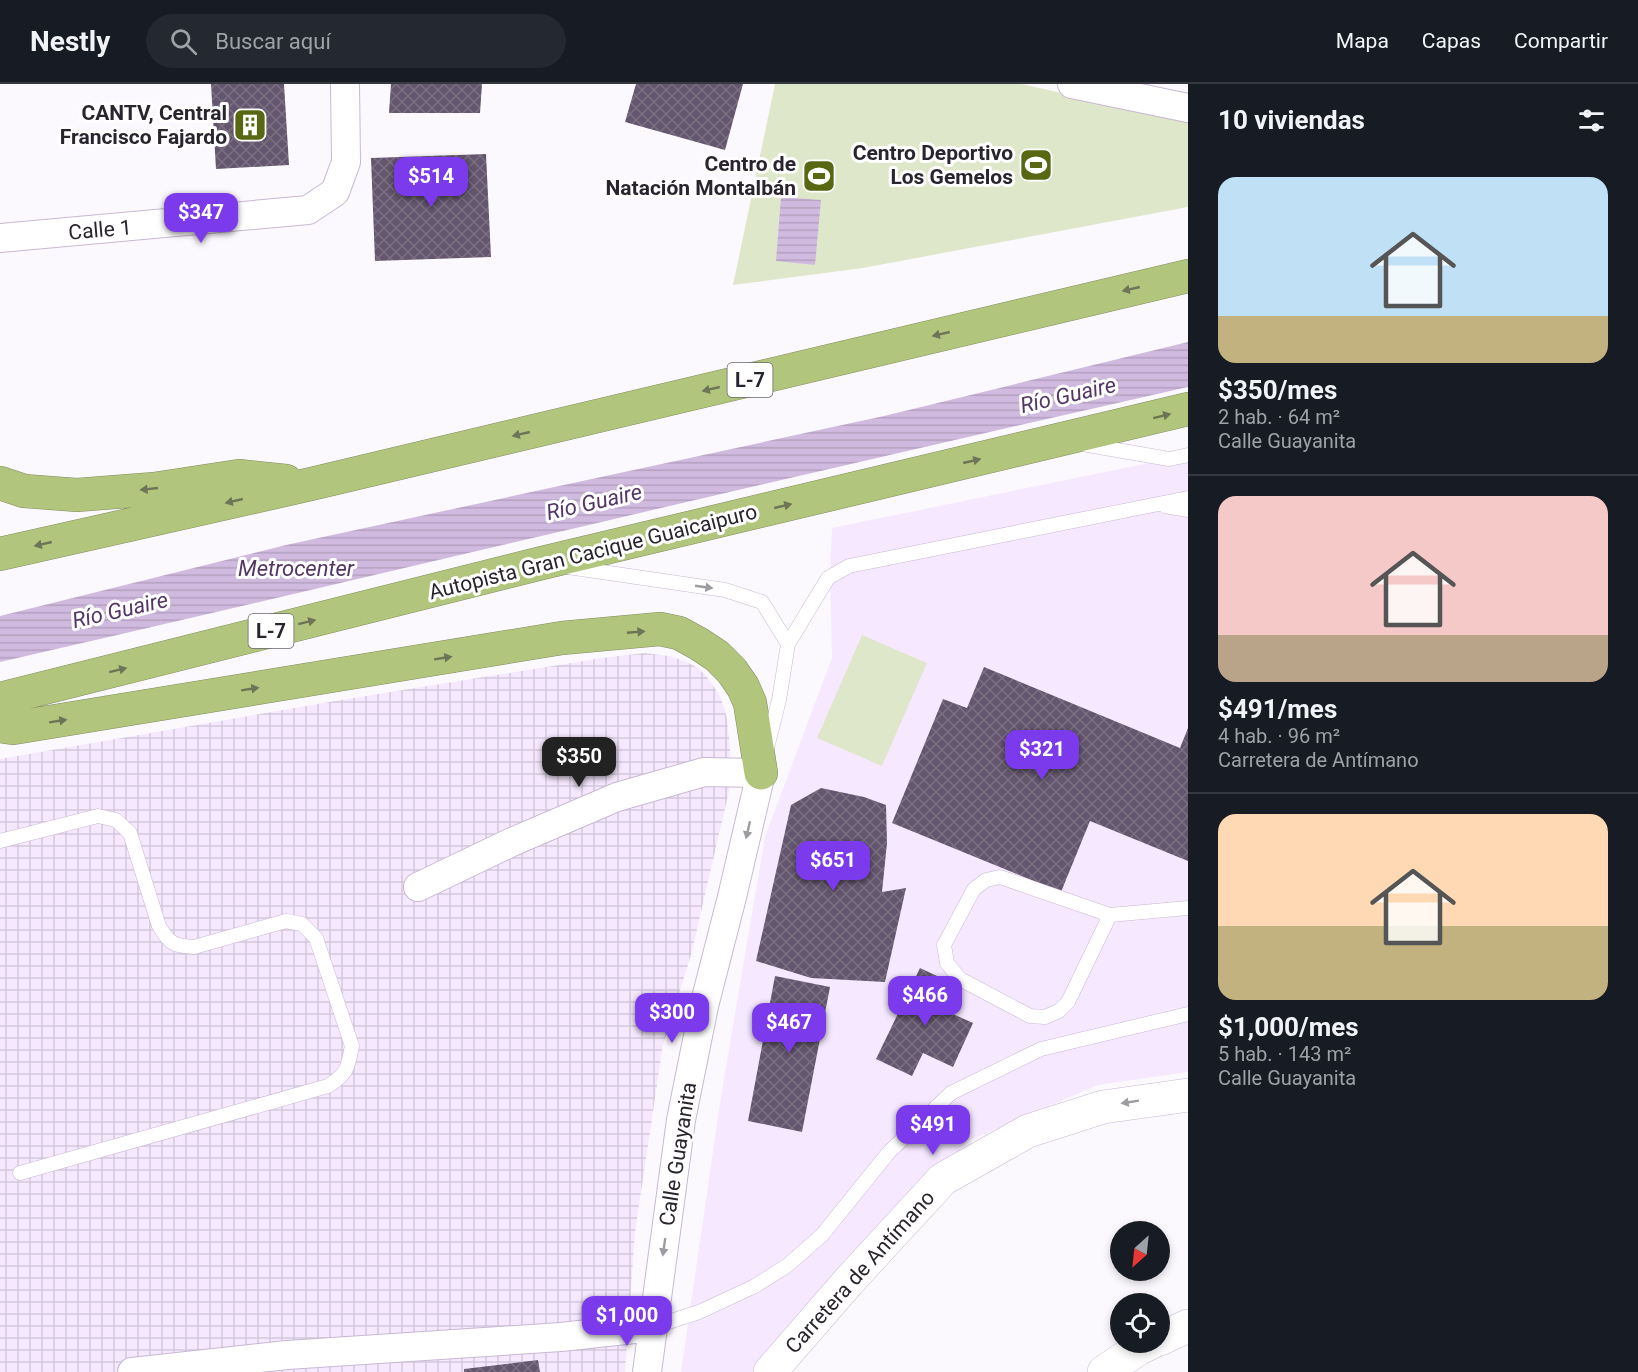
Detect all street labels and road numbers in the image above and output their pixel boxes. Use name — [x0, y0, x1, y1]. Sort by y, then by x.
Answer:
street label: Calle 1 — [67, 215, 133, 245]
road number: L-7 — [728, 363, 772, 397]
street label: Autopista Gran Cacique Guaicaipuro — [426, 500, 760, 604]
road number: L-7 — [248, 614, 294, 648]
street label: Calle Guayanita — [655, 1081, 701, 1227]
street label: Carretera de Antímano — [781, 1186, 939, 1358]

